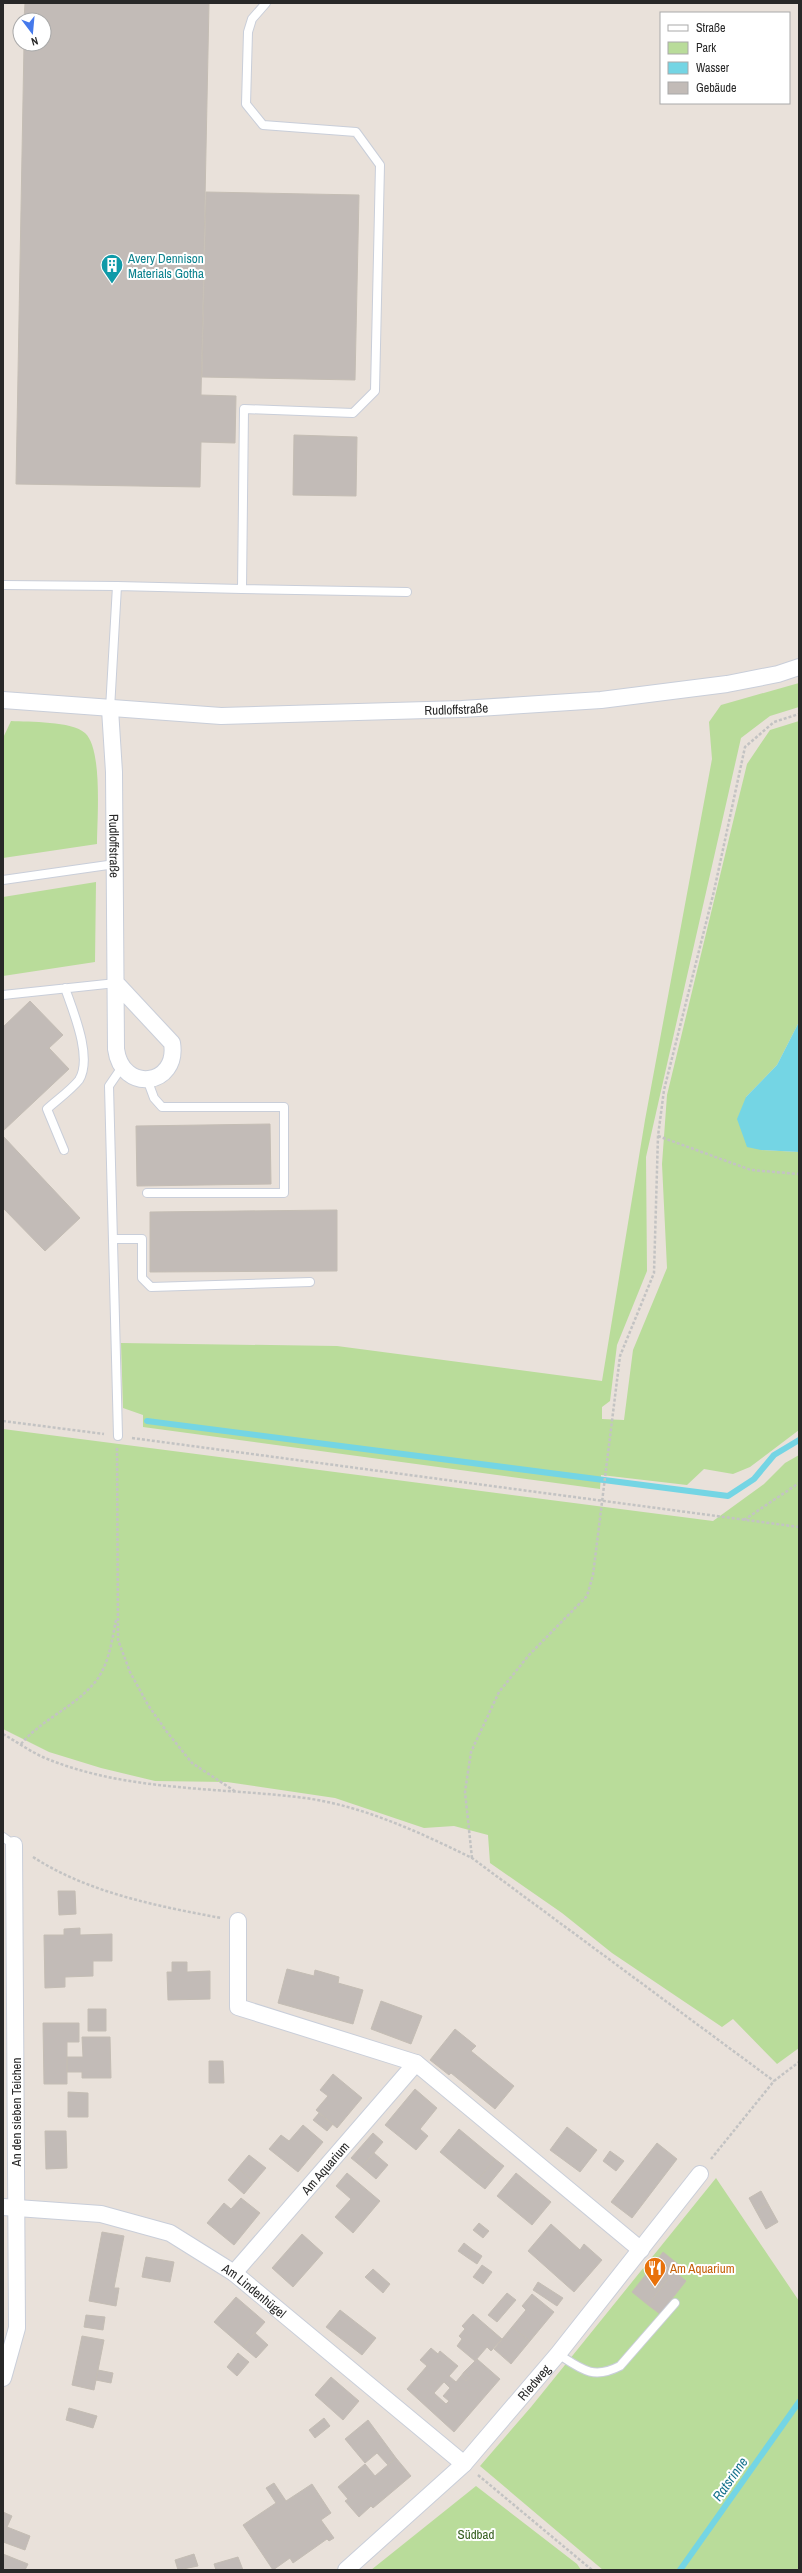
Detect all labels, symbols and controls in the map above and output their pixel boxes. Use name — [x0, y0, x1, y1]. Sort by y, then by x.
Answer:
north arrow — [12, 12, 52, 52]
legend — [660, 12, 790, 104]
text: Straße — [696, 20, 726, 36]
text: N — [30, 34, 40, 49]
text: Park — [696, 40, 716, 56]
text: Wasser — [696, 60, 730, 76]
text: Gebäude — [696, 80, 737, 96]
place label: Avery Dennison Materials Gotha — [127, 250, 204, 282]
building icon: Avery Dennison Materials Gotha — [99, 252, 125, 285]
street label: Rudloffstraße — [424, 699, 489, 719]
street label: Rudloffstraße — [105, 814, 123, 878]
street label: An den sieben Teichen — [8, 2057, 25, 2167]
street label: Am Aquarium — [297, 2138, 353, 2199]
restaurant icon: Am Aquarium — [642, 2255, 668, 2288]
street label: Am Lindenhügel — [218, 2259, 290, 2322]
place label: Am Aquarium — [669, 2260, 735, 2277]
street label: Riedweg — [514, 2361, 554, 2404]
water label: Ratsrinne — [708, 2453, 752, 2505]
park label: Südbad — [458, 2526, 494, 2543]

